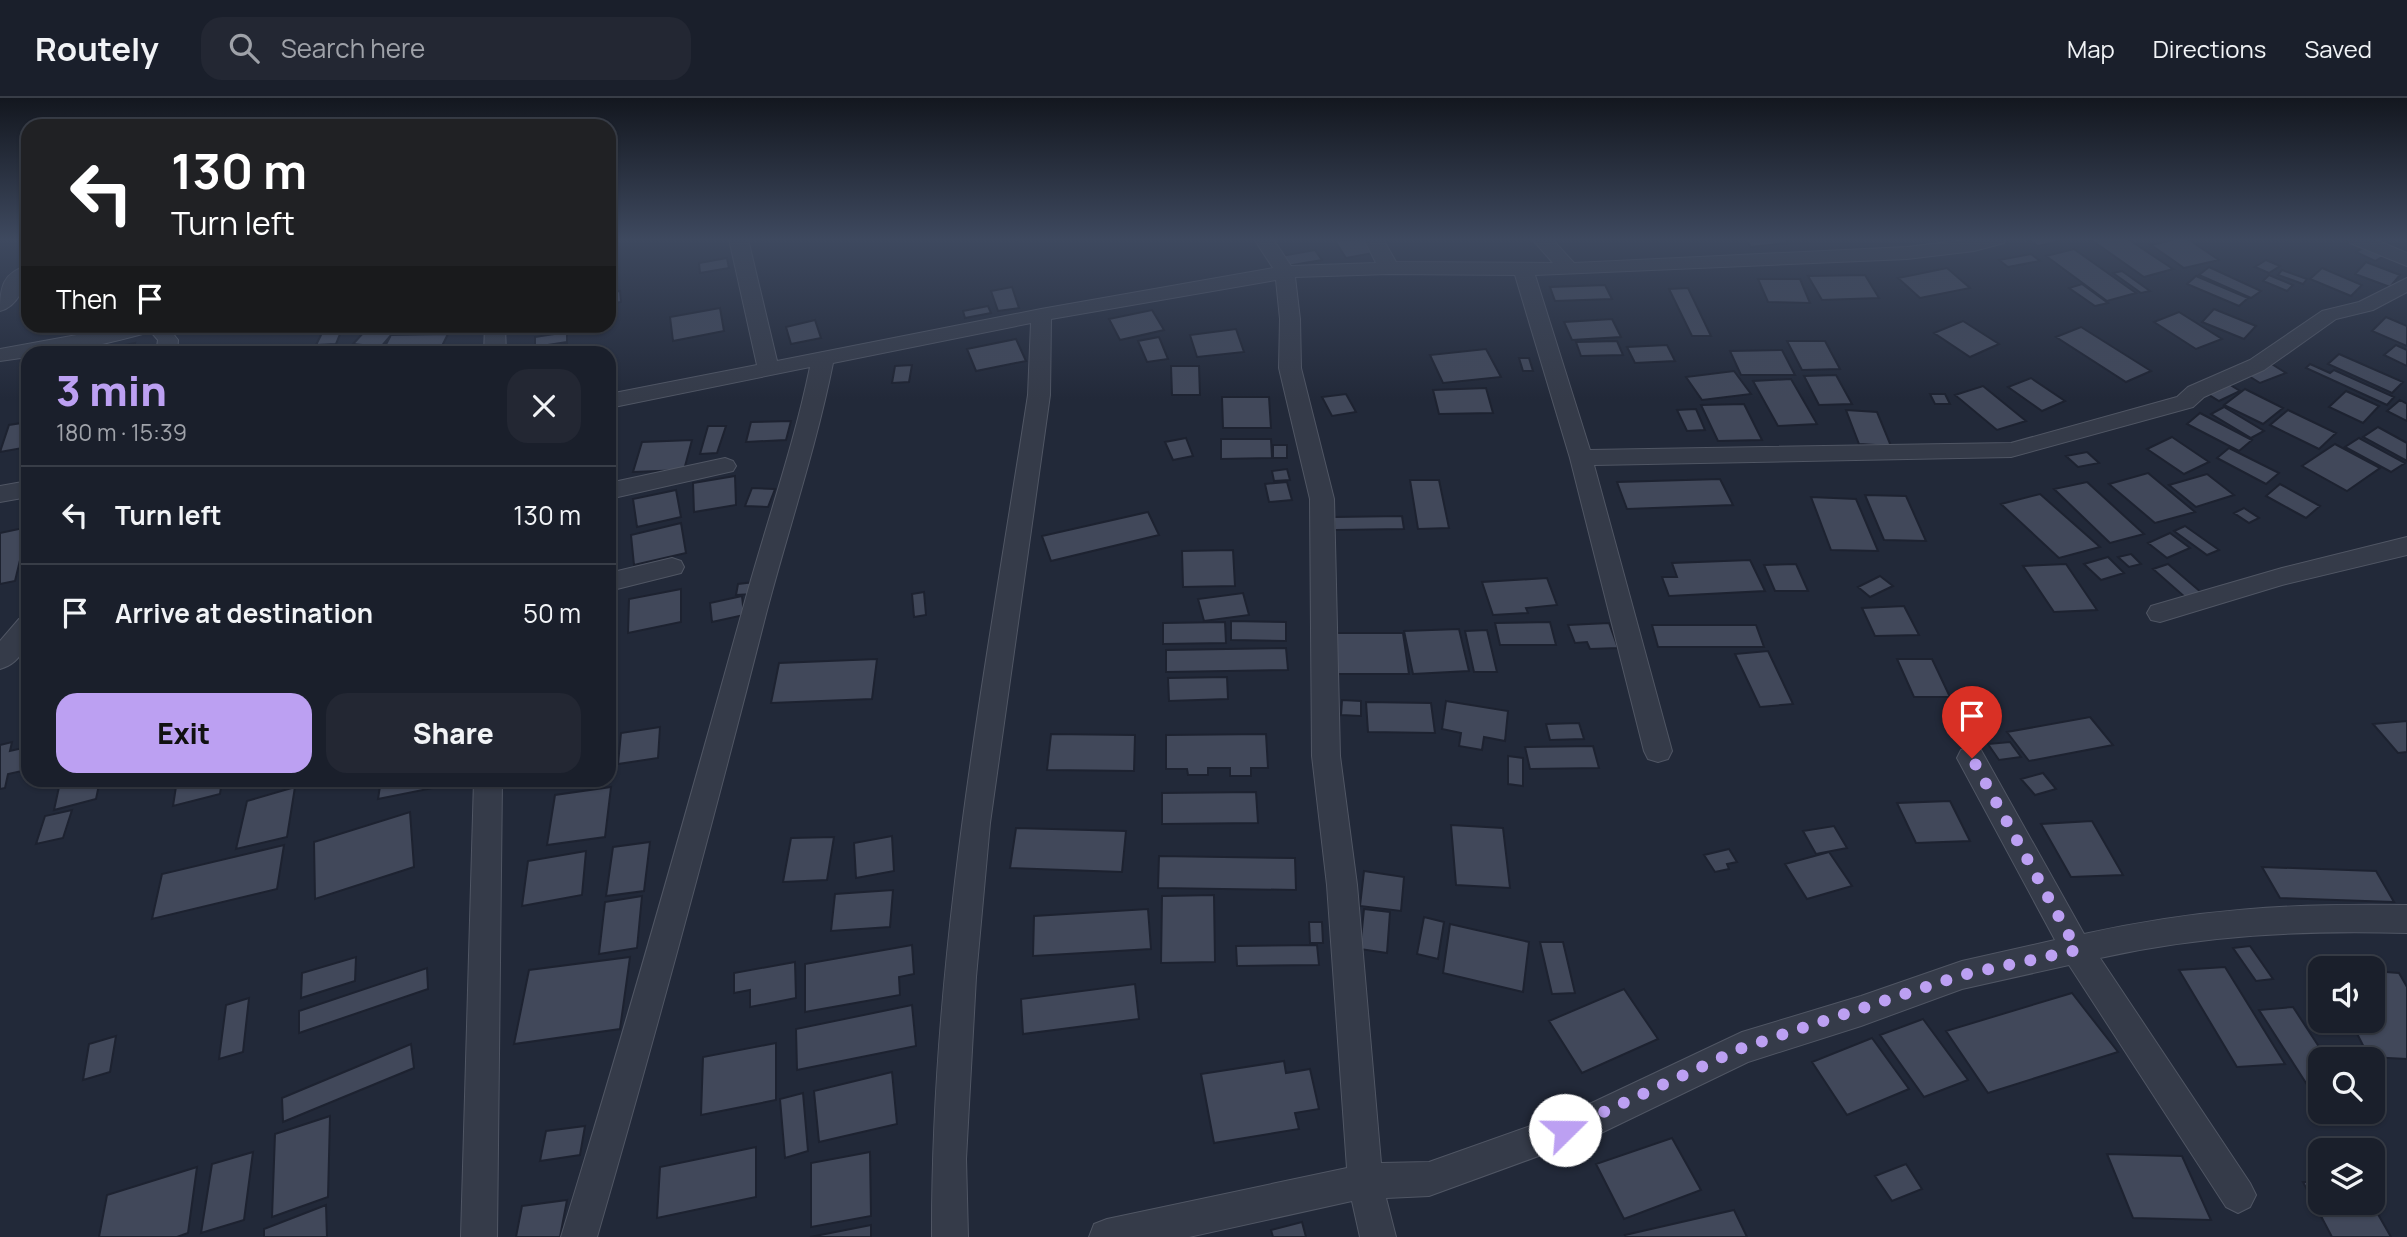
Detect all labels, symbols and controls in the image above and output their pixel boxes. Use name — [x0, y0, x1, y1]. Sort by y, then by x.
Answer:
search box — [201, 17, 691, 80]
text: Routely — [35, 26, 159, 71]
icon: search — [225, 29, 263, 67]
text: Search here — [281, 30, 425, 66]
text: Map — [2067, 32, 2115, 65]
text: Directions — [2153, 32, 2266, 65]
text: Saved — [2304, 32, 2372, 65]
text: 130 m — [171, 137, 307, 204]
icon: left — [56, 147, 147, 238]
text: Turn left — [171, 201, 295, 245]
icon: arrive — [131, 280, 169, 318]
text: Then — [56, 281, 117, 317]
text: 3 min — [56, 361, 167, 419]
button: close — [507, 369, 581, 443]
text: 180 m · 15:39 — [56, 416, 187, 448]
icon: left — [56, 496, 94, 534]
text: Turn left — [115, 497, 222, 533]
text: 130 m — [513, 497, 581, 533]
icon: arrive — [56, 594, 94, 632]
text: Arrive at destination — [115, 595, 373, 631]
text: 50 m — [523, 595, 581, 631]
pin — [1942, 686, 2002, 758]
button: Exit — [56, 693, 312, 773]
button: Share — [326, 693, 581, 773]
icon: arrive — [1953, 697, 1991, 735]
map controls — [2308, 956, 2385, 1215]
button: sound — [2308, 956, 2385, 1033]
button: search — [2308, 1047, 2385, 1124]
position arrow — [1528, 1093, 1602, 1167]
button: layers — [2308, 1138, 2385, 1215]

